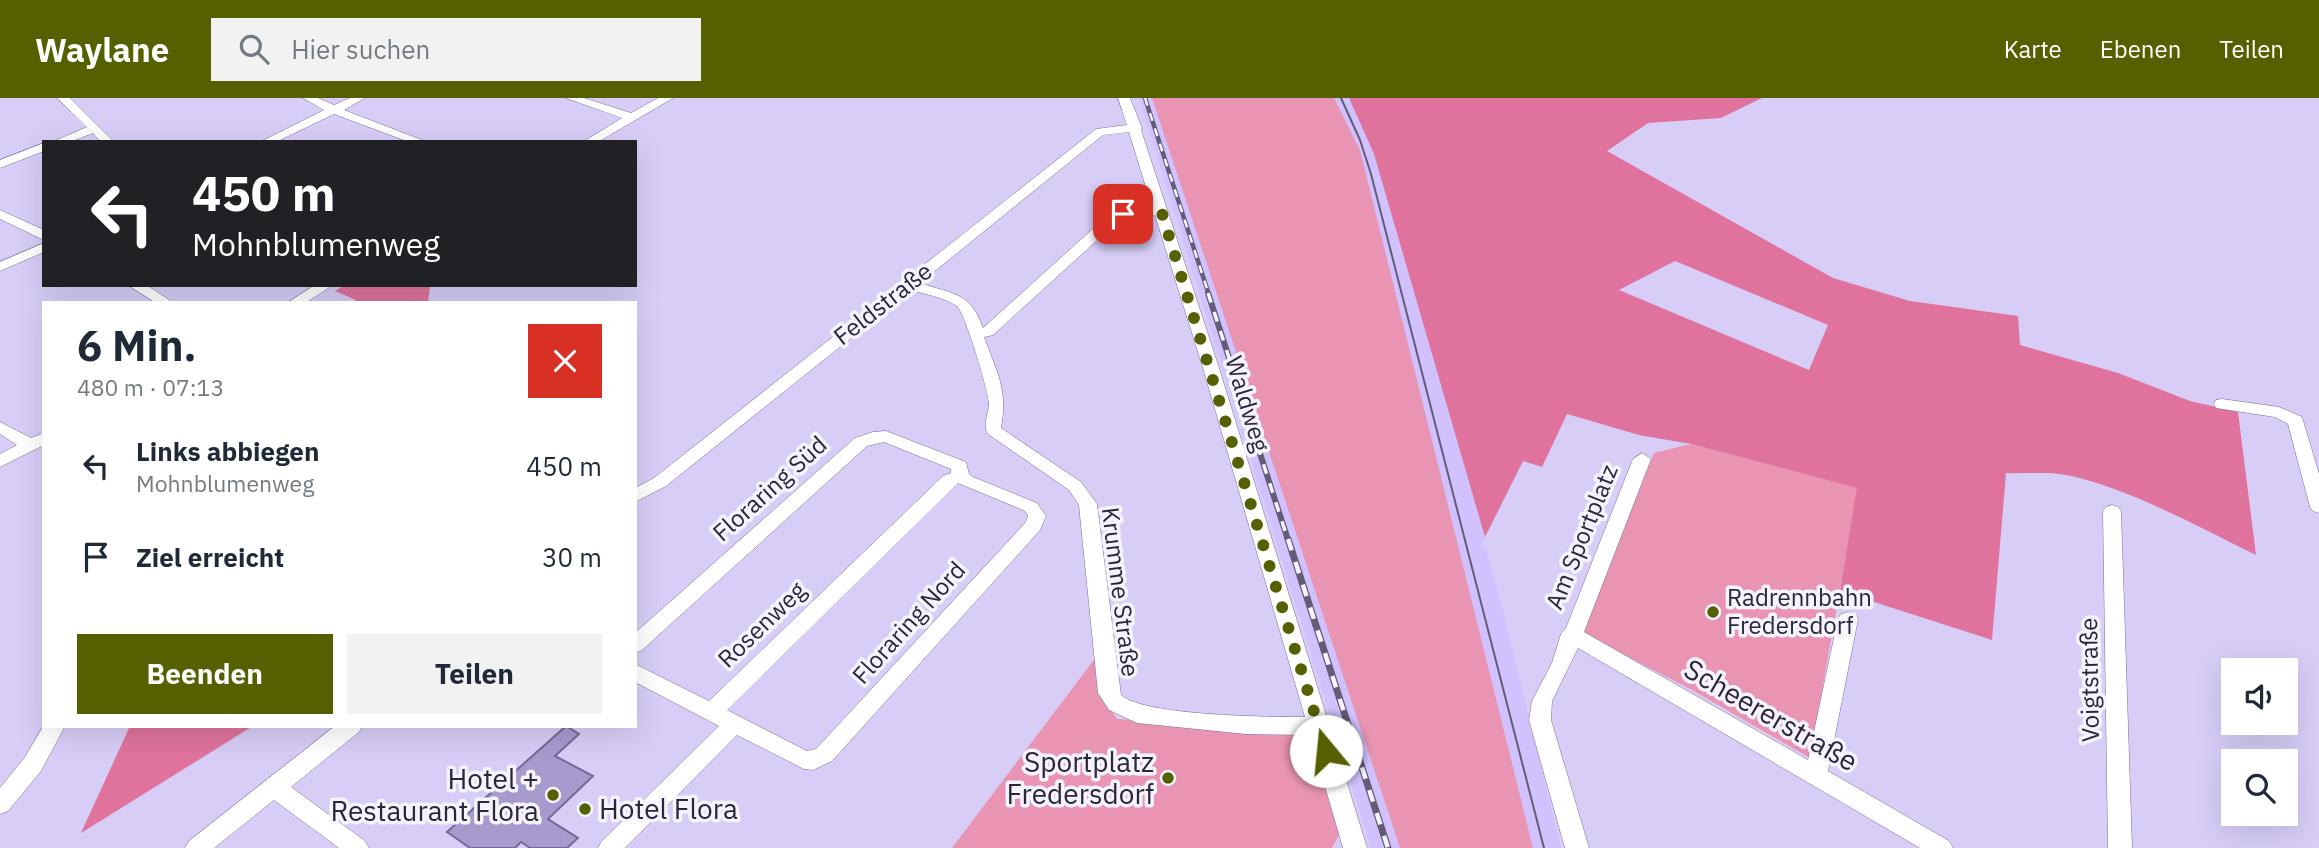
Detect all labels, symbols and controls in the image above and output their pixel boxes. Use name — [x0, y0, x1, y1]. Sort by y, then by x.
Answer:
search box — [211, 18, 701, 81]
text: Waylane — [35, 28, 169, 71]
icon: search — [235, 30, 273, 68]
text: Hier suchen — [291, 32, 430, 66]
text: Karte — [2004, 33, 2062, 65]
text: Ebenen — [2100, 33, 2181, 65]
text: Teilen — [2219, 33, 2284, 65]
text: 450 m — [192, 161, 336, 224]
icon: left — [77, 168, 168, 259]
pin — [1093, 184, 1153, 244]
icon: arrive — [1104, 195, 1142, 233]
text: Mohnblumenweg — [192, 223, 440, 265]
street label: Feldstraße — [827, 255, 938, 352]
text: 6 Min. — [77, 318, 197, 373]
button: close — [528, 324, 602, 398]
street label: Waldweg — [1218, 352, 1278, 456]
text: 480 m · 07:13 — [77, 372, 224, 402]
street label: Floraring Süd — [705, 428, 833, 548]
text: Links abbiegen — [136, 434, 319, 468]
icon: left — [77, 447, 115, 485]
text: 450 m — [526, 449, 602, 483]
street label: Am Sportplatz — [1537, 459, 1625, 614]
text: Mohnblumenweg — [136, 468, 314, 498]
street label: Krumme Straße — [1095, 505, 1147, 678]
icon: arrive — [77, 538, 115, 576]
text: Ziel erreicht — [136, 540, 284, 574]
text: 30 m — [542, 540, 602, 574]
street label: Floraring Nord — [845, 554, 972, 691]
street label: Rosenweg — [710, 574, 813, 674]
place label: Radrennbahn Fredersdorf — [1727, 581, 1872, 641]
marker: Radrennbahn Fredersdorf — [1705, 604, 1721, 620]
street label: Voigtstraße — [2072, 618, 2106, 743]
button: Beenden — [77, 634, 333, 714]
button: Teilen — [347, 634, 602, 714]
street label: Scheererstraße — [1678, 650, 1865, 779]
map controls — [2221, 658, 2298, 826]
button: sound — [2221, 658, 2298, 735]
position arrow — [1289, 714, 1363, 788]
place label: Sportplatz Fredersdorf — [1006, 743, 1154, 812]
button: search — [2221, 749, 2298, 826]
place label: Hotel + Restaurant Flora — [330, 760, 539, 829]
marker: Sportplatz Fredersdorf — [1160, 770, 1176, 786]
marker: Hotel + Restaurant Flora — [545, 787, 561, 803]
place label: Hotel Flora — [599, 790, 738, 827]
marker: Hotel Flora — [577, 801, 593, 817]

